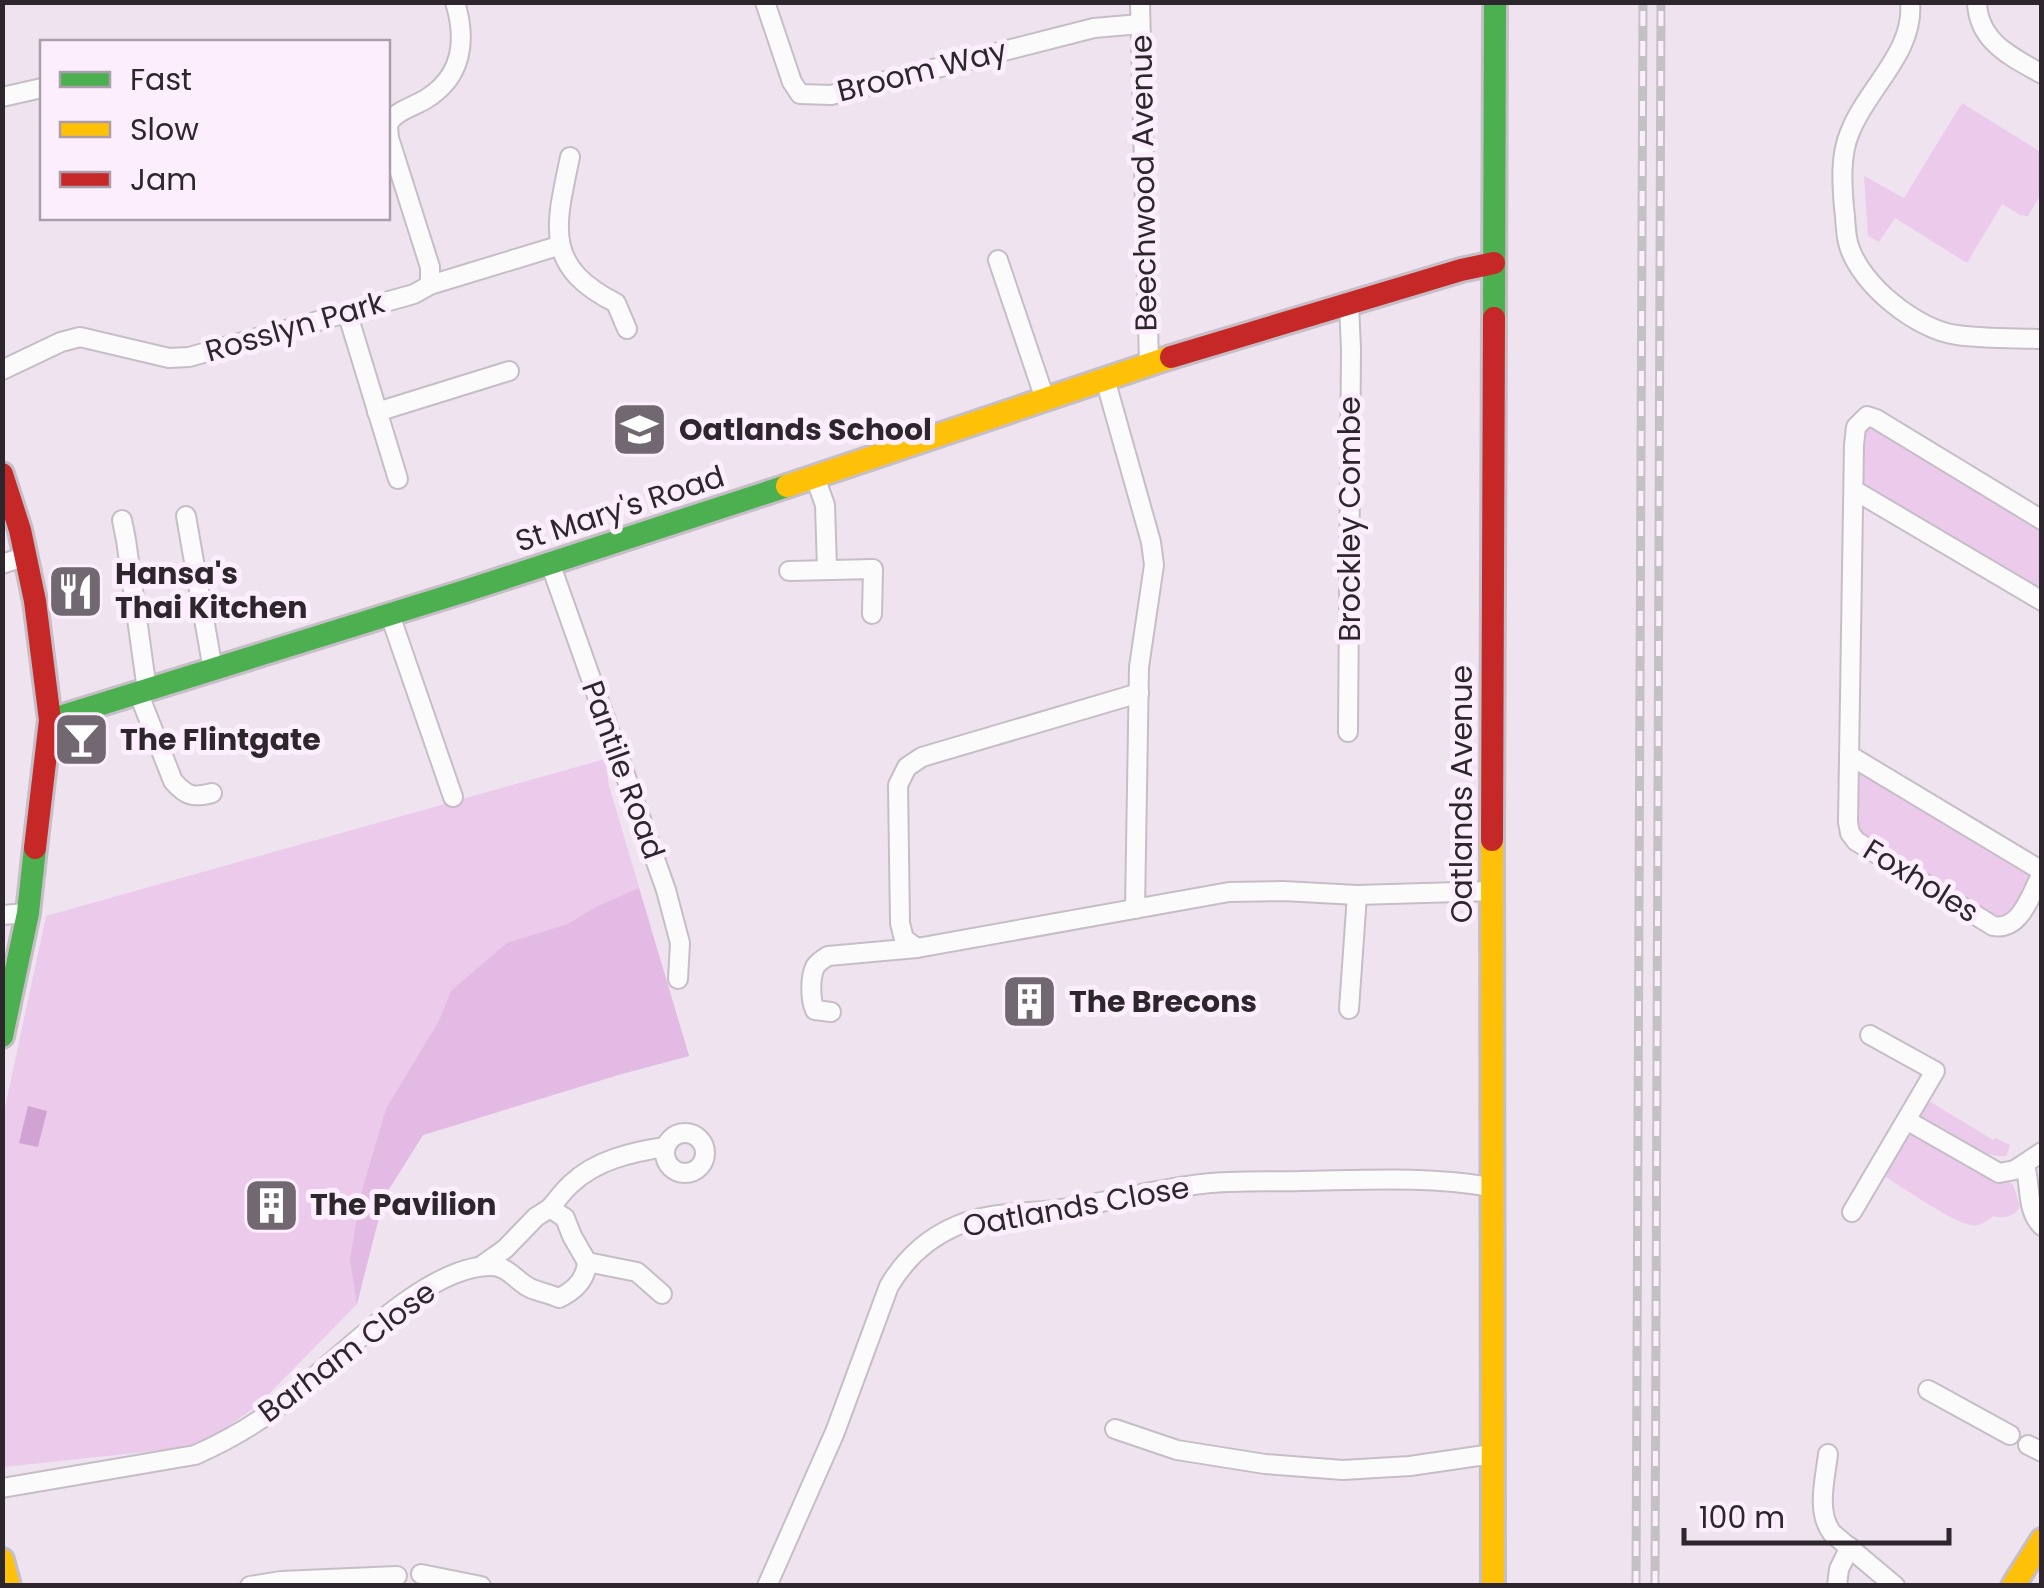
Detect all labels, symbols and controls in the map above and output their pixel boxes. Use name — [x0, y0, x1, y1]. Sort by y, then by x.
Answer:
street label: Broom Way — [833, 29, 1011, 112]
street label: Beechwood Avenue — [1119, 34, 1168, 332]
legend — [40, 40, 390, 220]
text: Fast — [130, 58, 192, 101]
text: Slow — [130, 108, 199, 151]
text: Jam — [130, 158, 197, 201]
street label: Rosslyn Park — [200, 280, 390, 373]
street label: Brockley Combe — [1328, 396, 1371, 642]
school or university icon: Oatlands School — [610, 400, 670, 460]
place label: Oatlands School — [679, 408, 932, 451]
street label: St Mary's Road — [510, 455, 730, 563]
place label: Hansa's Thai Kitchen — [115, 552, 308, 629]
restaurant icon: Hansa's Thai Kitchen — [46, 561, 106, 621]
street label: Oatlands Avenue — [1440, 665, 1483, 923]
street label: Pantile Road — [571, 675, 676, 865]
bar icon: The Flintgate — [51, 710, 111, 770]
place label: The Flintgate — [120, 718, 321, 761]
street label: Foxholes — [1855, 828, 1987, 933]
building icon: The Brecons — [1000, 972, 1060, 1032]
place label: The Brecons — [1069, 980, 1257, 1023]
street label: Oatlands Close — [959, 1165, 1193, 1248]
building icon: The Pavilion — [241, 1175, 301, 1235]
place label: The Pavilion — [310, 1183, 497, 1226]
street label: Barham Close — [249, 1271, 444, 1433]
scale bar — [1684, 1483, 1949, 1545]
text: 100 m — [1699, 1496, 1785, 1539]

